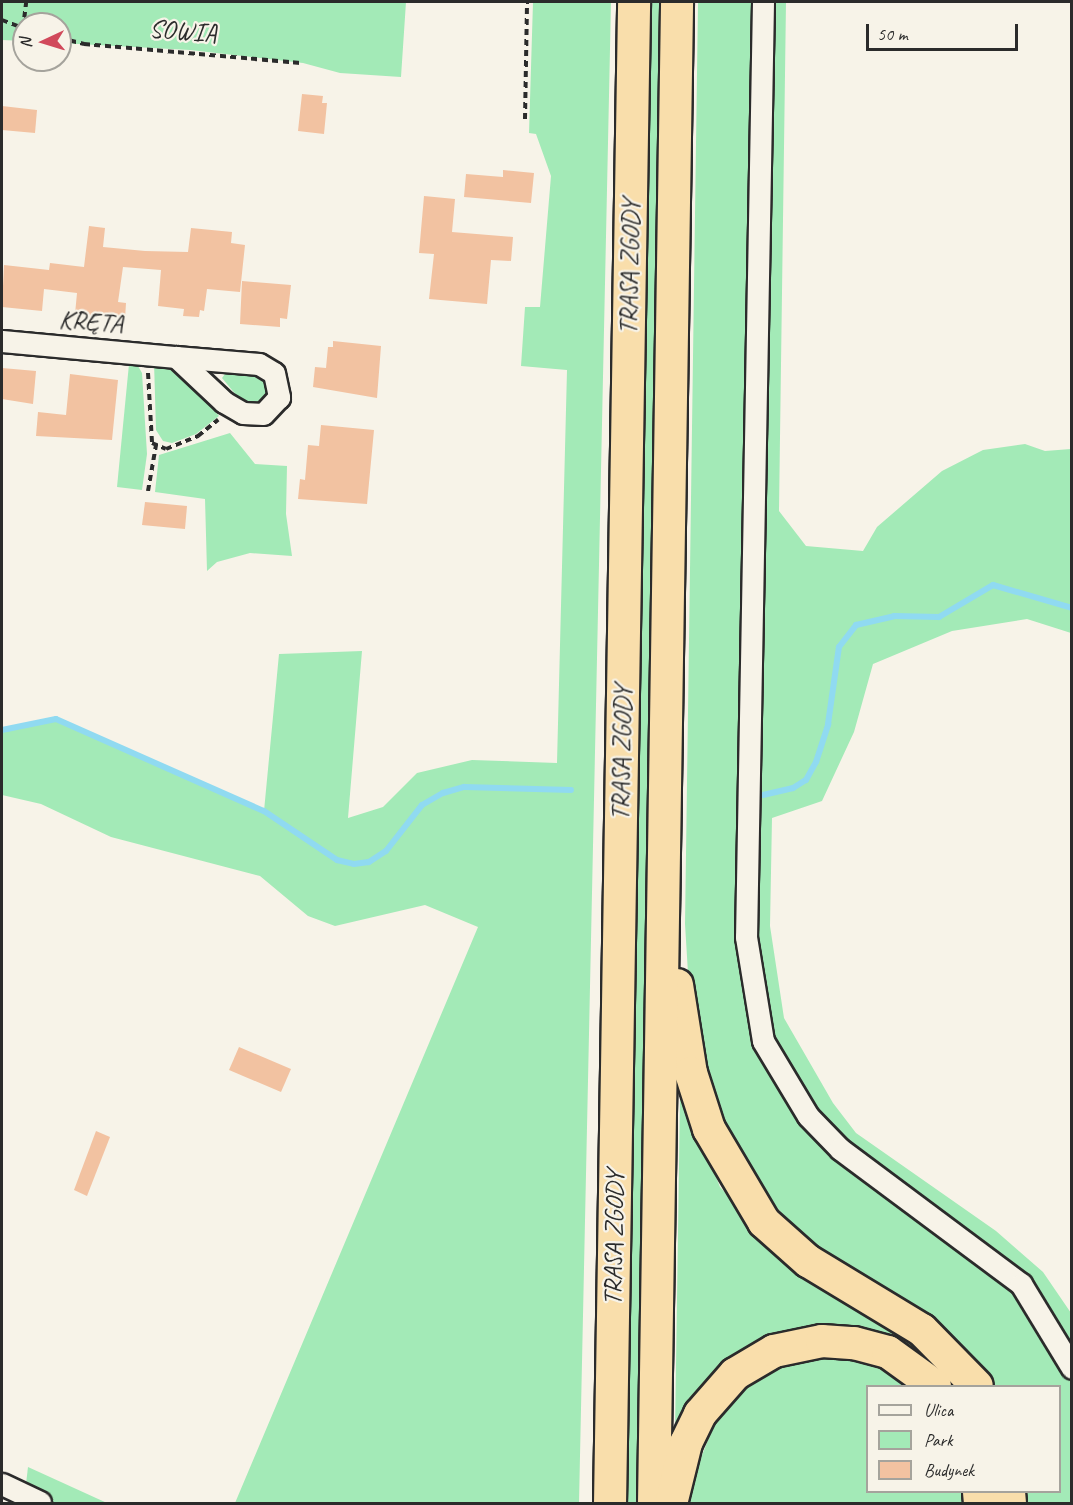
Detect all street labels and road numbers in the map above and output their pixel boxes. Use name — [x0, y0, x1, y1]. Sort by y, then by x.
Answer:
street label: SOWIA — [148, 13, 218, 49]
street label: TRASA ZGODY — [613, 199, 647, 335]
street label: KRĘTA — [58, 304, 124, 340]
street label: TRASA ZGODY — [605, 685, 639, 821]
street label: TRASA ZGODY — [597, 1170, 631, 1306]

